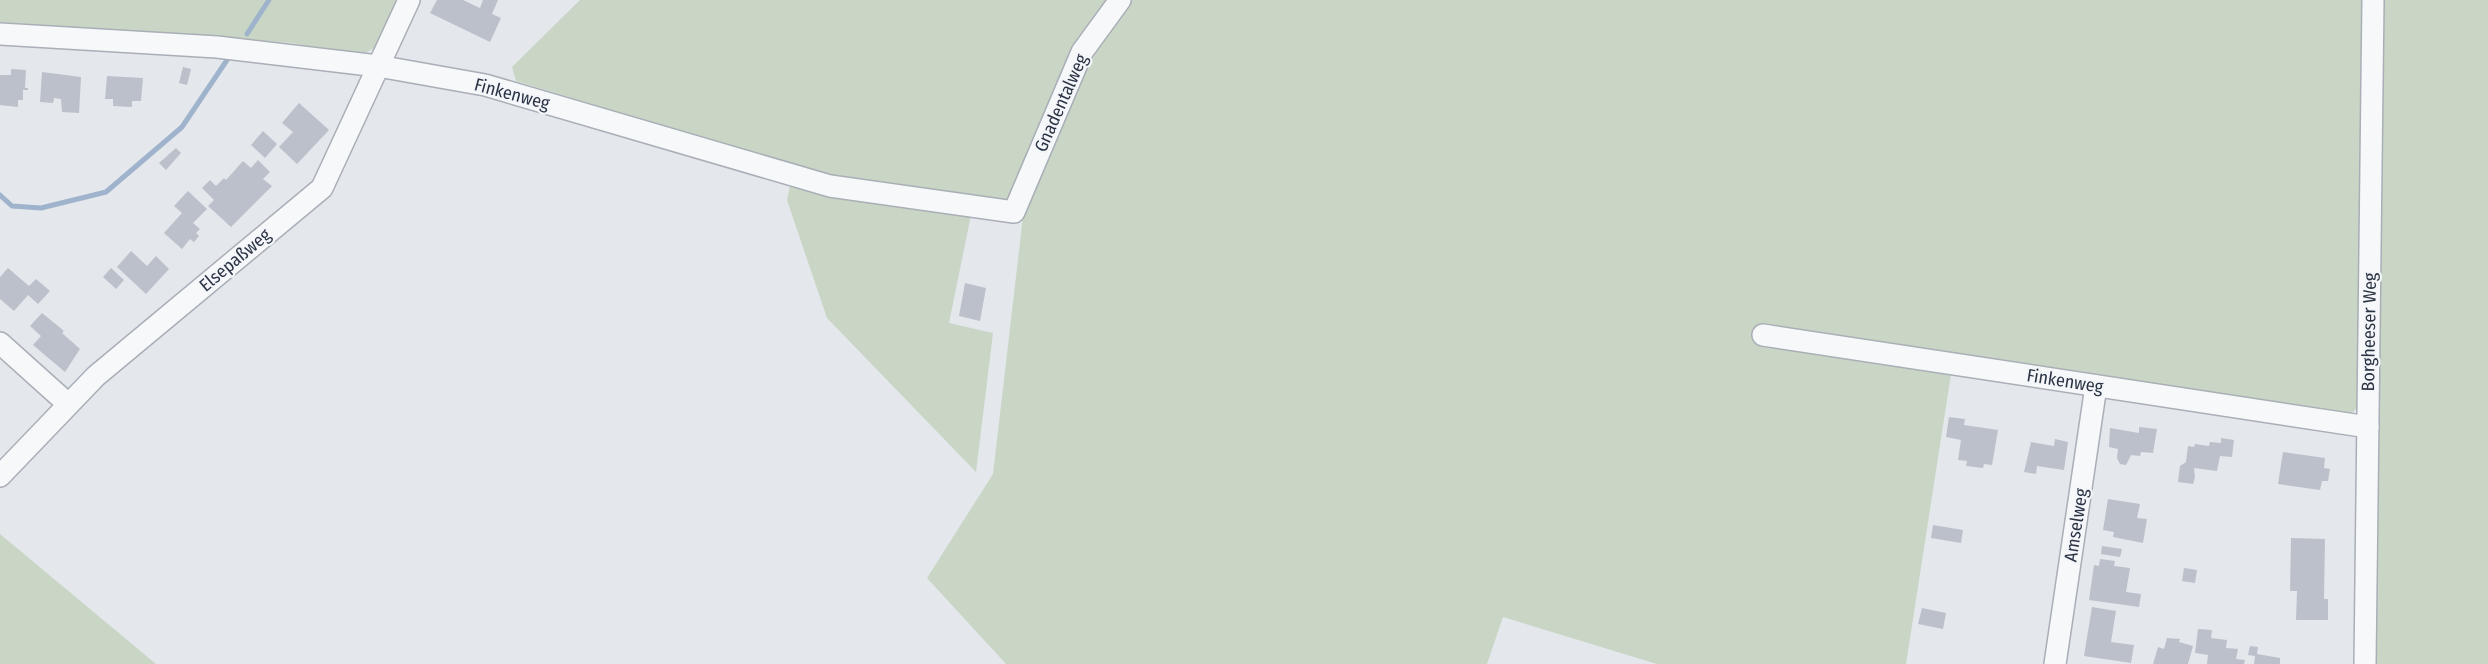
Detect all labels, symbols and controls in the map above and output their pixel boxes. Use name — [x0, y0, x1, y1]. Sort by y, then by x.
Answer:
street label: Gnadentalweg — [1030, 50, 1093, 155]
street label: Finkenweg — [472, 73, 553, 115]
street label: Elsepaßweg — [195, 223, 276, 296]
street label: Borgheeser Weg — [2357, 272, 2381, 392]
street label: Finkenweg — [2025, 364, 2105, 398]
street label: Amselweg — [2059, 486, 2093, 563]

